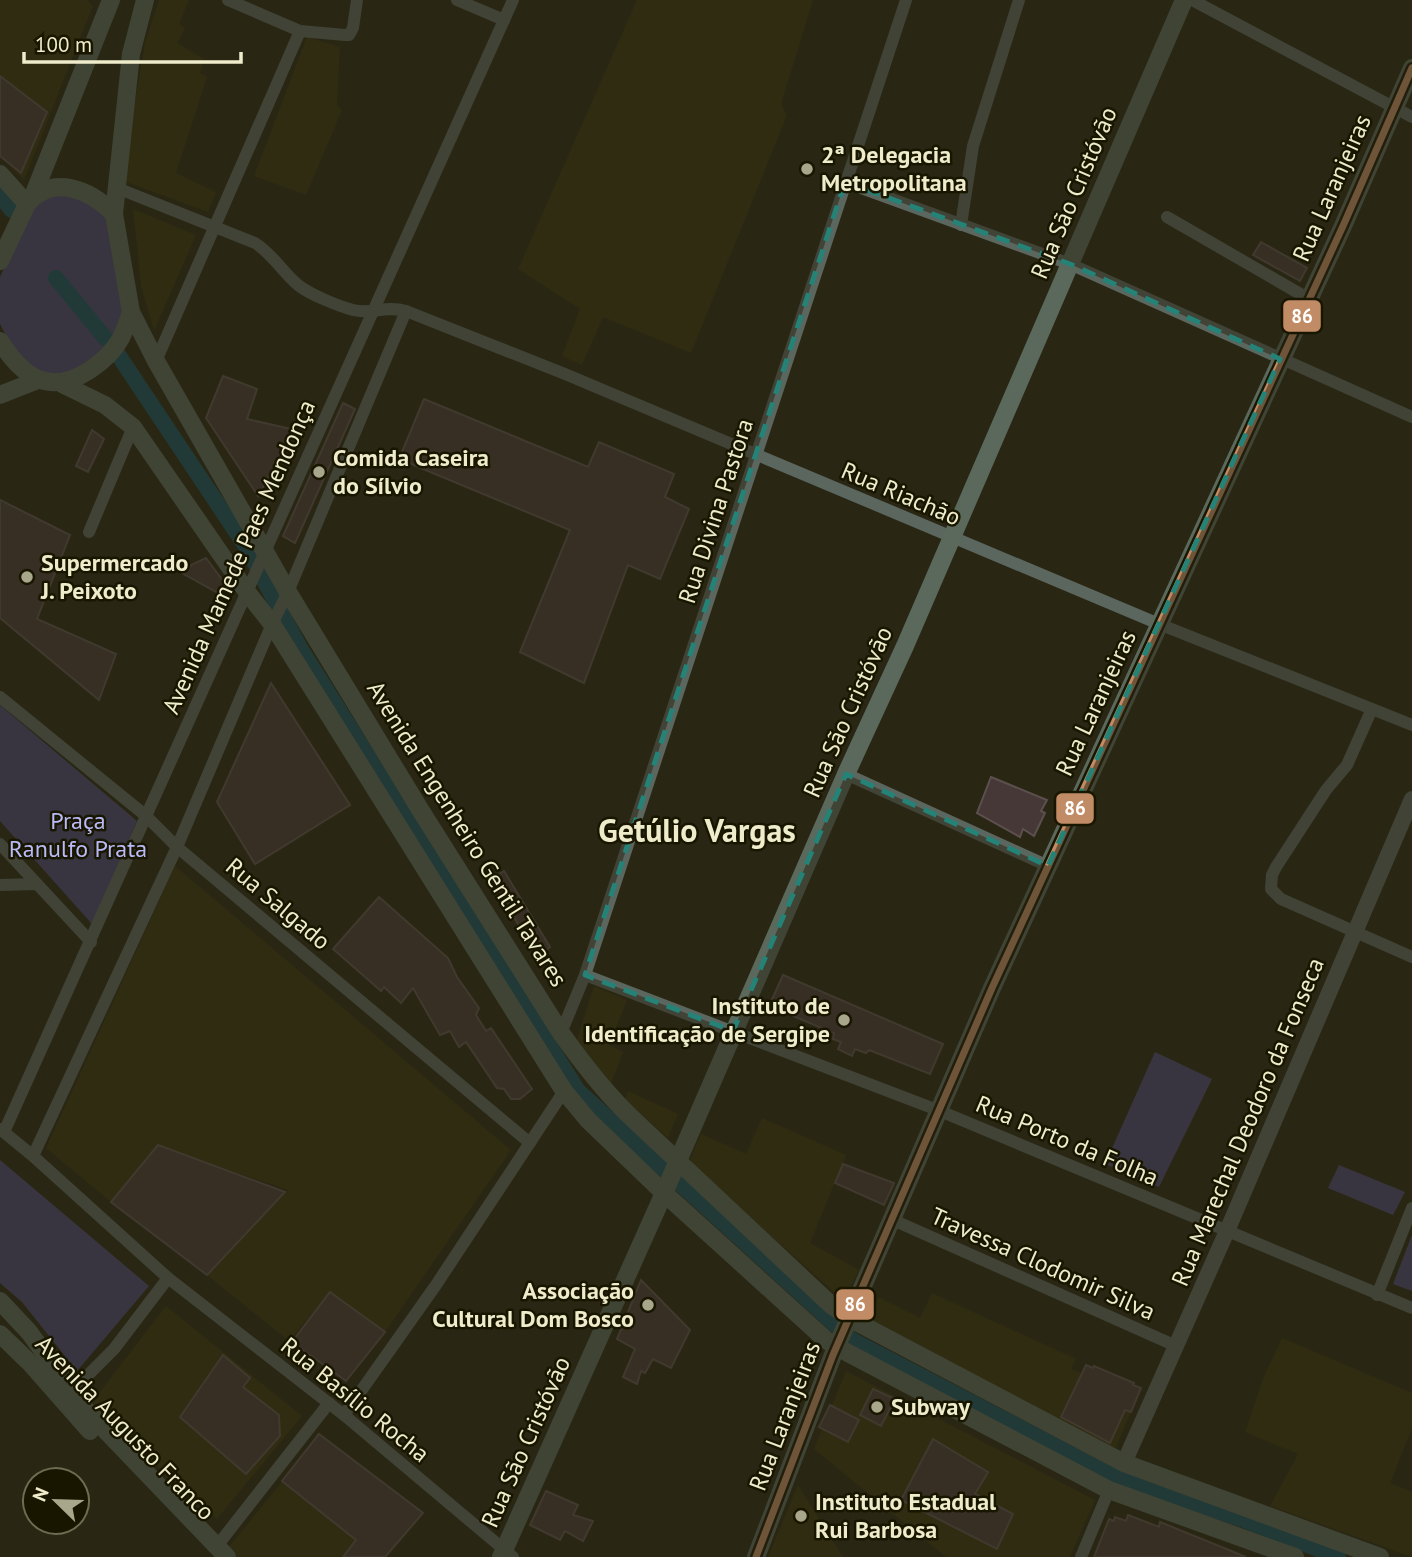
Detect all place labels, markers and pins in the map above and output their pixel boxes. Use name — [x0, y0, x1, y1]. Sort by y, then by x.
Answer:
place label: 2ª Delegacia Metropolitana — [821, 139, 967, 198]
marker: 2ª Delegacia Metropolitana — [799, 161, 815, 177]
place label: Comida Caseira do Sílvio — [333, 442, 489, 501]
marker: Comida Caseira do Sílvio — [311, 464, 327, 480]
place label: Supermercado J. Peixoto — [40, 547, 188, 606]
marker: Supermercado J. Peixoto — [19, 569, 35, 585]
place label: Instituto de Identificação de Sergipe — [584, 990, 830, 1049]
marker: Instituto de Identificação de Sergipe — [836, 1012, 852, 1028]
place label: Associação Cultural Dom Bosco — [432, 1275, 634, 1334]
marker: Associação Cultural Dom Bosco — [640, 1297, 656, 1313]
place label: Subway — [891, 1391, 970, 1422]
marker: Subway — [869, 1399, 885, 1415]
place label: Instituto Estadual Rui Barbosa — [815, 1486, 997, 1545]
marker: Instituto Estadual Rui Barbosa — [793, 1508, 809, 1524]

